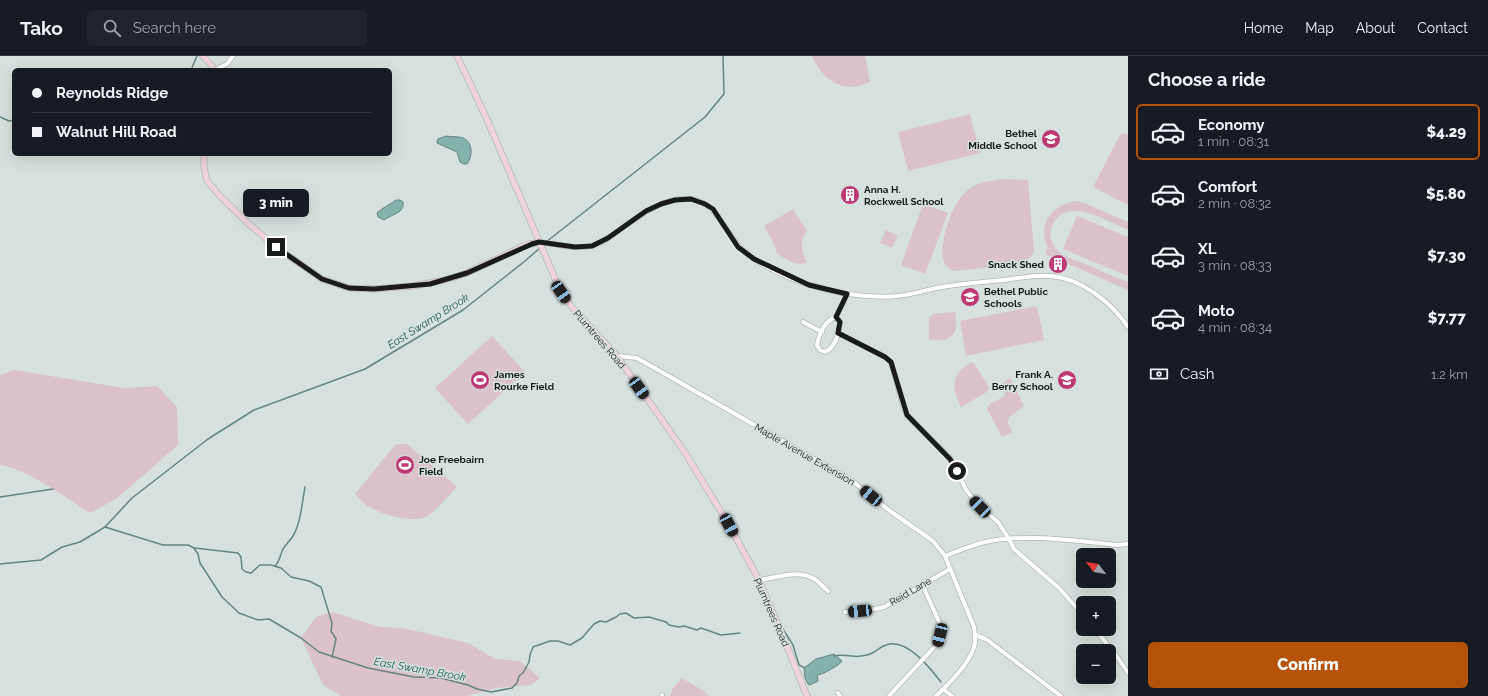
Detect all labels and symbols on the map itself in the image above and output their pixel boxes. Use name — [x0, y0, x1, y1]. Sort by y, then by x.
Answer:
place label: Bethel Middle School — [968, 128, 1038, 151]
school or university icon: Bethel Middle School — [1040, 128, 1062, 150]
building icon: Anna H. Rockwell School — [839, 184, 861, 206]
place label: Anna H. Rockwell School — [864, 184, 944, 207]
callout: 3 min — [243, 189, 309, 217]
route end — [267, 238, 285, 256]
building icon: Snack Shed — [1047, 253, 1069, 275]
place label: Snack Shed — [988, 259, 1045, 270]
car — [549, 279, 573, 305]
school or university icon: Bethel Public Schools — [959, 286, 981, 308]
place label: Bethel Public Schools — [984, 286, 1048, 309]
water label: East Swamp Brook — [385, 291, 471, 352]
street label: Plumtrees Road — [571, 308, 628, 371]
sports icon: James Rourke Field — [469, 369, 491, 391]
place label: James Rourke Field — [494, 369, 555, 392]
place label: Frank A. Berry School — [992, 369, 1054, 392]
school or university icon: Frank A. Berry School — [1056, 369, 1078, 391]
car — [627, 375, 651, 401]
street label: Maple Avenue Extension — [753, 421, 857, 488]
sports icon: Joe Freebairn Field — [394, 454, 416, 476]
place label: Joe Freebairn Field — [419, 454, 484, 477]
route start — [948, 462, 966, 480]
car — [858, 484, 884, 508]
car — [967, 494, 993, 520]
car — [718, 512, 740, 538]
north arrow — [1076, 548, 1116, 588]
street label: Reid Lane — [888, 575, 933, 608]
street label: Plumtrees Road — [752, 576, 792, 648]
car — [848, 604, 872, 618]
car — [931, 622, 949, 648]
water label: East Swamp Brook — [373, 655, 467, 684]

